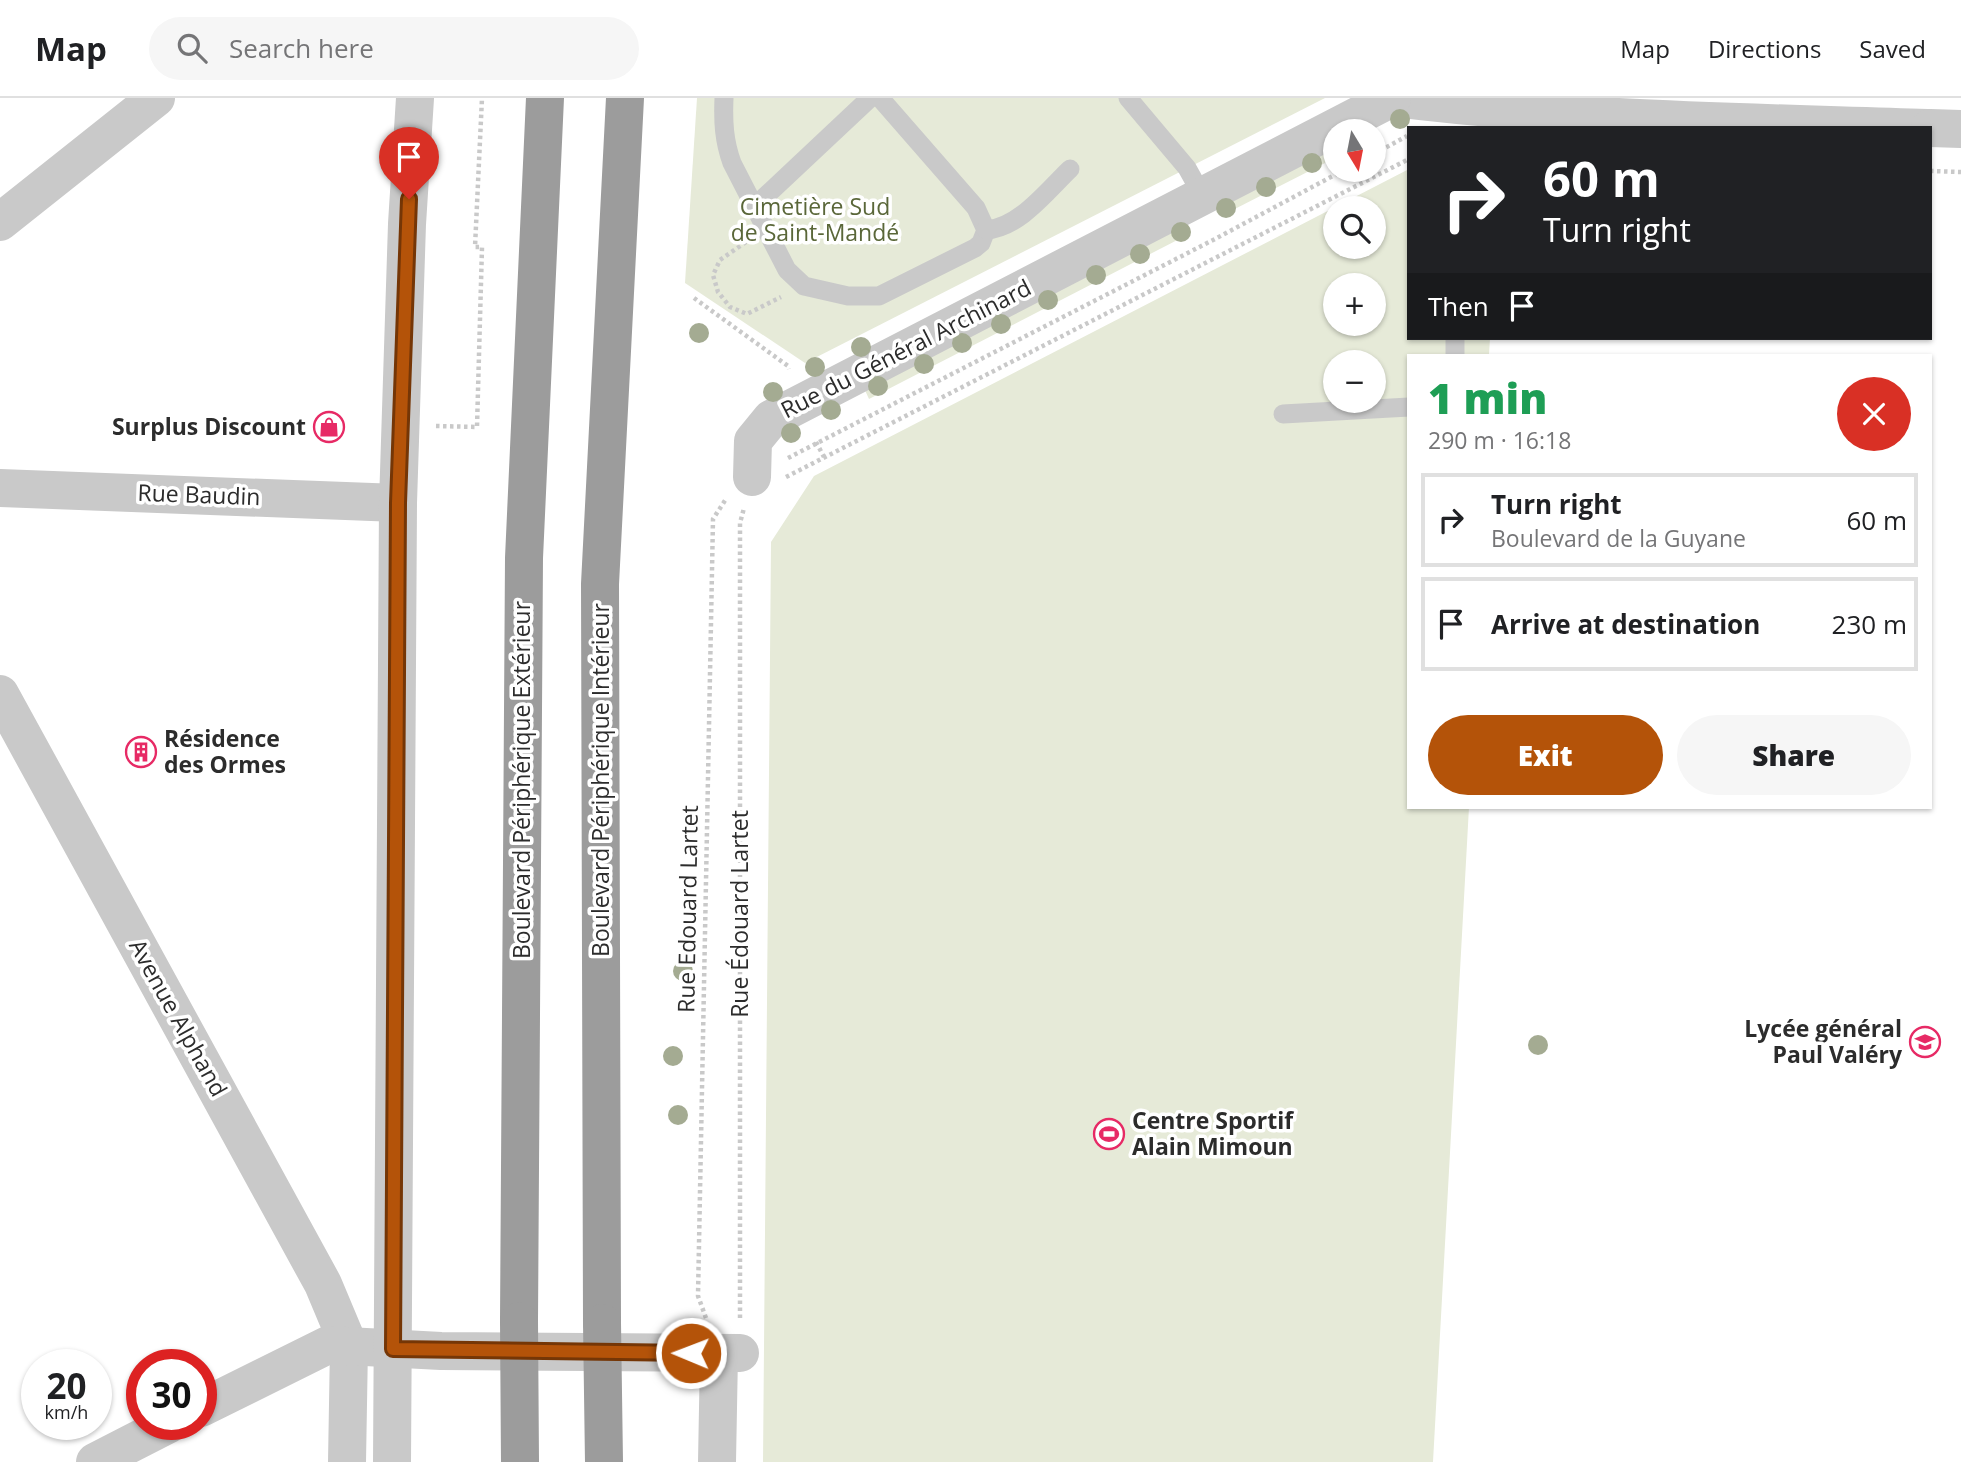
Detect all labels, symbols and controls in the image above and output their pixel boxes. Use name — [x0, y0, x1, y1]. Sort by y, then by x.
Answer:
search box — [149, 17, 639, 80]
text: Map — [35, 26, 107, 71]
icon: search — [173, 29, 211, 67]
text: Search here — [229, 30, 374, 66]
text: Map — [1620, 32, 1670, 65]
text: Directions — [1708, 32, 1821, 65]
text: Saved — [1859, 32, 1926, 65]
north arrow — [1323, 119, 1386, 182]
map controls — [1323, 119, 1386, 413]
pin — [379, 127, 439, 199]
icon: arrive — [390, 138, 428, 176]
text: 60 m — [1543, 145, 1660, 211]
icon: right — [1428, 154, 1519, 245]
park label: Cimetière Sud de Saint-Mandé — [731, 190, 899, 248]
button: search — [1323, 196, 1386, 259]
text: Turn right — [1543, 208, 1691, 251]
street label: Rue du Général Archinard — [775, 271, 1036, 425]
button: + — [1323, 273, 1386, 336]
icon: arrive — [1503, 287, 1541, 325]
text: Then — [1428, 288, 1489, 324]
button: − — [1323, 350, 1386, 413]
text: 1 min — [1428, 369, 1547, 426]
button: close — [1837, 377, 1911, 451]
place label: Surplus Discount — [112, 410, 306, 442]
shop icon: Surplus Discount — [312, 410, 346, 444]
text: 290 m · 16:18 — [1428, 424, 1571, 456]
street label: Rue Baudin — [137, 476, 261, 512]
text: Turn right — [1491, 486, 1622, 522]
icon: right — [1432, 501, 1470, 539]
text: 60 m — [1846, 502, 1907, 538]
text: Boulevard de la Guyane — [1491, 522, 1746, 554]
street label: Boulevard Périphérique Extérieur — [505, 600, 537, 959]
street label: Boulevard Périphérique Intérieur — [584, 602, 616, 957]
icon: arrive — [1432, 605, 1470, 643]
text: Arrive at destination — [1491, 606, 1760, 642]
text: 230 m — [1832, 606, 1907, 642]
button: Exit — [1428, 715, 1663, 795]
button: Share — [1677, 715, 1911, 795]
place label: Résidence des Ormes — [164, 722, 286, 780]
building icon: Résidence des Ormes — [124, 735, 158, 769]
street label: Rue Edouard Lartet — [669, 805, 705, 1013]
street label: Rue Édouard Lartet — [723, 810, 755, 1018]
street label: Avenue Alphand — [122, 933, 235, 1102]
place label: Lycée général Paul Valéry — [1744, 1012, 1903, 1070]
school or university icon: Lycée général Paul Valéry — [1908, 1025, 1942, 1059]
place label: Centre Sportif Alain Mimoun — [1132, 1104, 1294, 1162]
sports icon: Centre Sportif Alain Mimoun — [1092, 1117, 1126, 1151]
position arrow — [654, 1316, 728, 1390]
speed limit sign: 30 — [126, 1349, 217, 1440]
text: 20 — [46, 1362, 87, 1409]
text: km/h — [45, 1400, 88, 1424]

